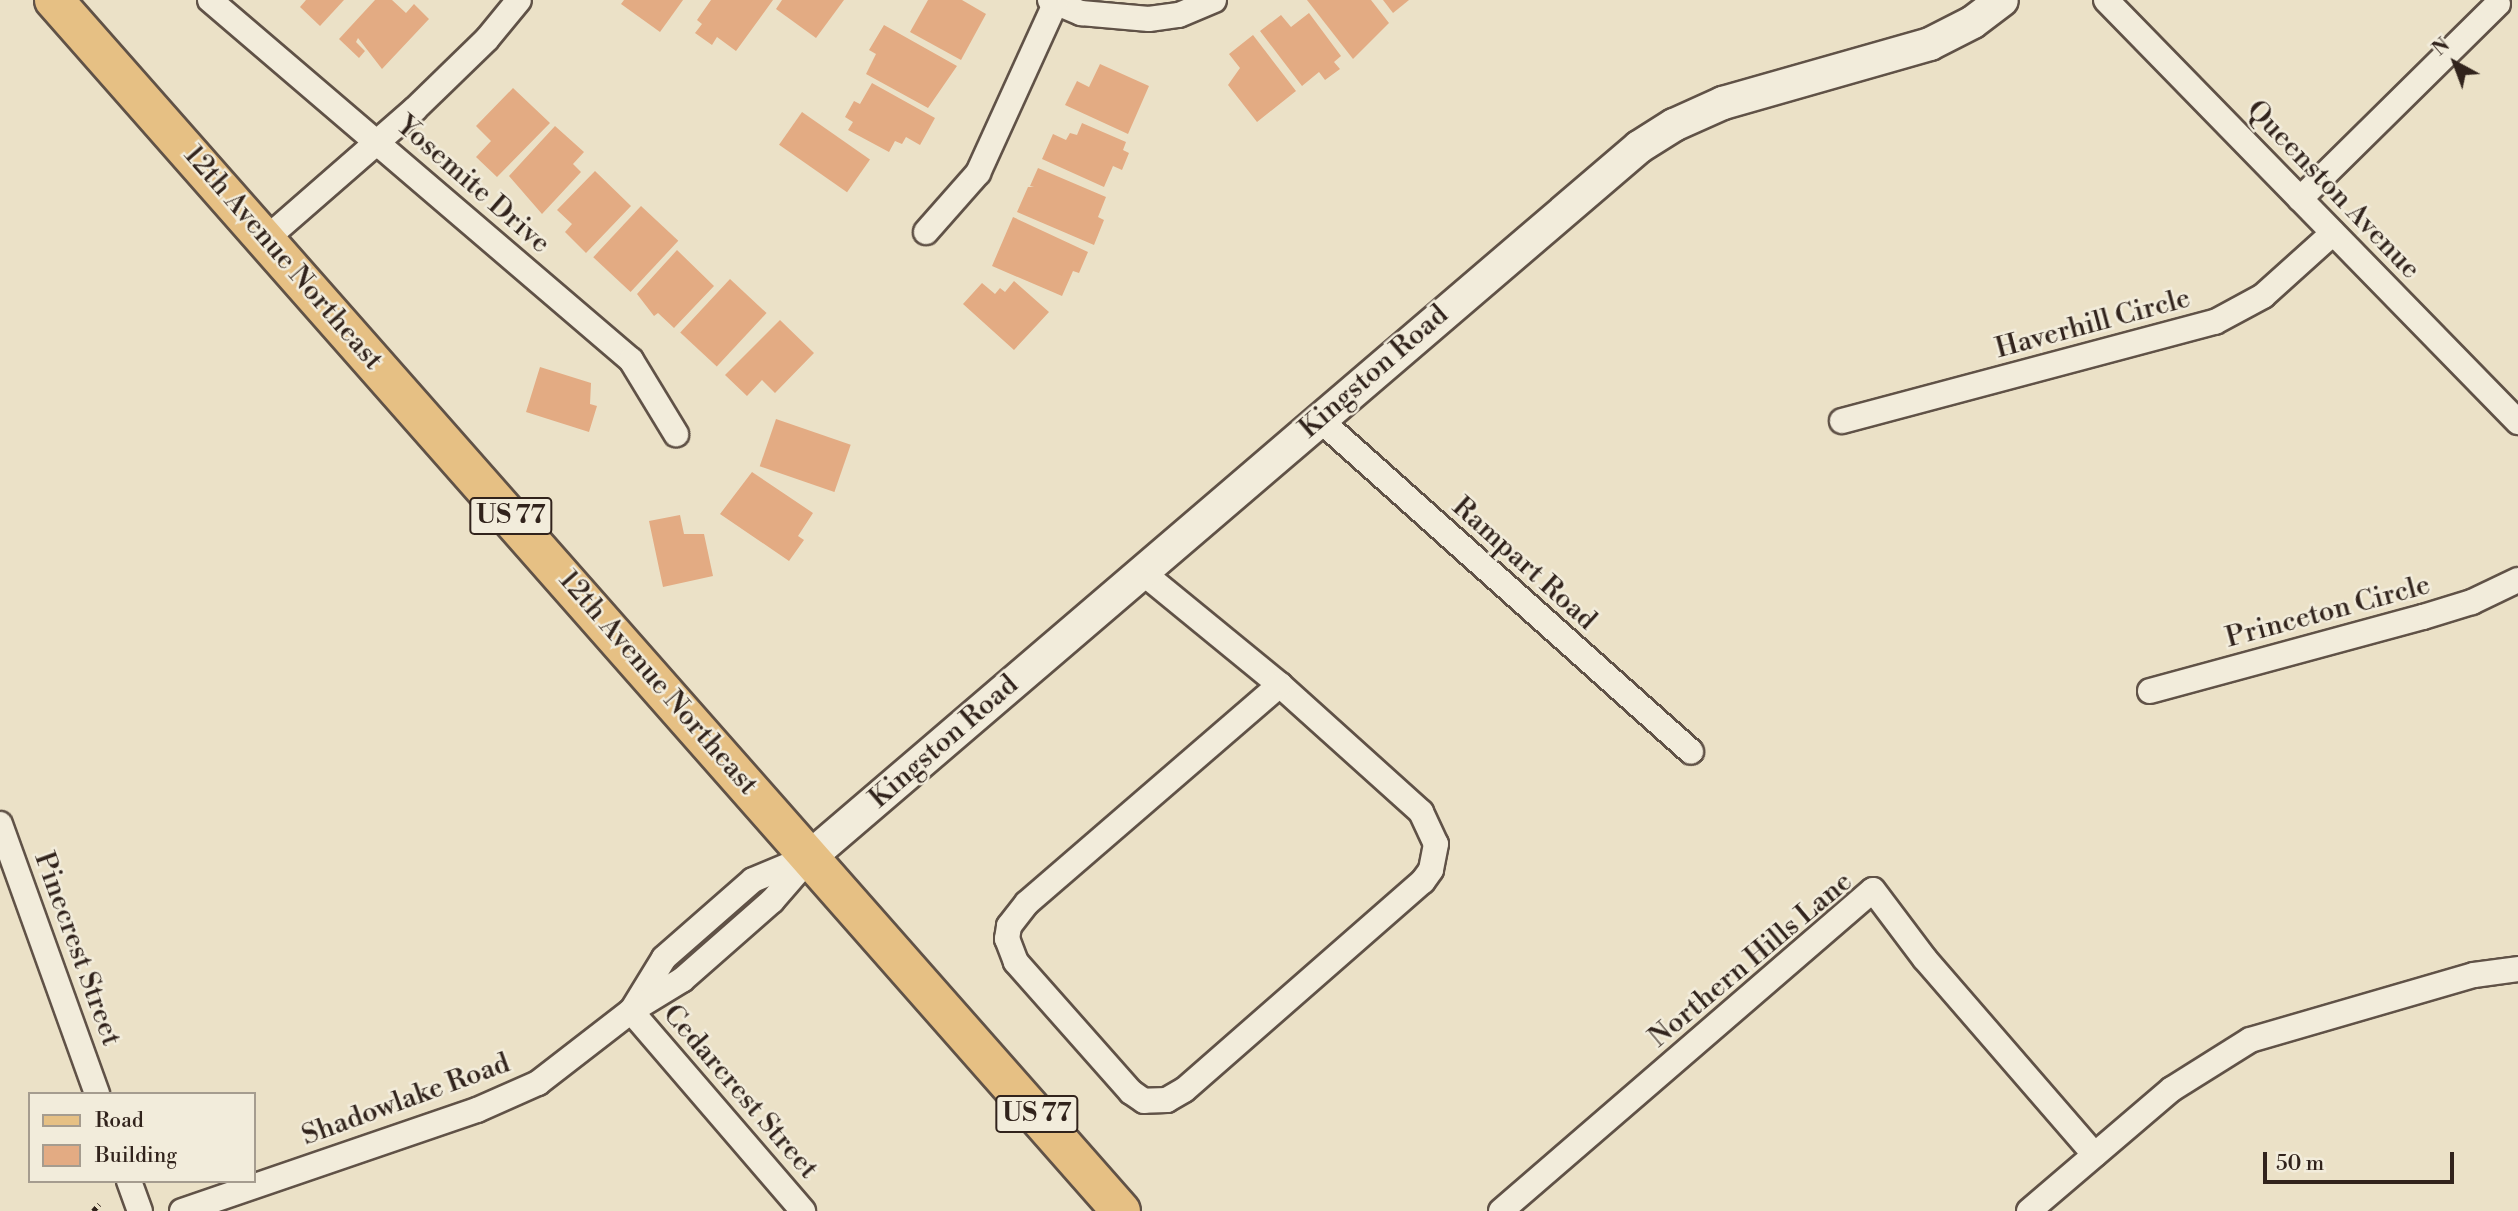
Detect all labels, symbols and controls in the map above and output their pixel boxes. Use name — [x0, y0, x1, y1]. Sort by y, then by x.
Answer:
north arrow — [2420, 28, 2490, 98]
text: N — [2428, 33, 2455, 61]
street label: Queenston Avenue — [2239, 94, 2427, 286]
street label: Yosemite Drive — [389, 109, 557, 261]
street label: 12th Avenue Northeast — [176, 139, 390, 377]
street label: Haverhill Circle — [1992, 282, 2194, 366]
street label: Kingston Road — [1293, 298, 1455, 446]
street label: Rampart Road — [1445, 490, 1603, 638]
road number: US 77 — [469, 494, 553, 538]
street label: 12th Avenue Northeast — [551, 564, 765, 802]
street label: Princeton Circle — [2222, 569, 2434, 655]
street label: Kingston Road — [863, 668, 1025, 816]
street label: Pinecrest Street — [26, 848, 128, 1050]
street label: Northern Hills Lane — [1643, 865, 1859, 1055]
street label: Cedarcrest Street — [655, 998, 825, 1186]
street label: Shadowlake Road — [297, 1047, 515, 1153]
legend — [28, 1092, 256, 1183]
road number: US 77 — [995, 1092, 1079, 1136]
text: Road — [95, 1108, 144, 1134]
scale bar — [2266, 1138, 2457, 1182]
text: Building — [95, 1143, 177, 1169]
text: 50 m — [2276, 1151, 2324, 1177]

